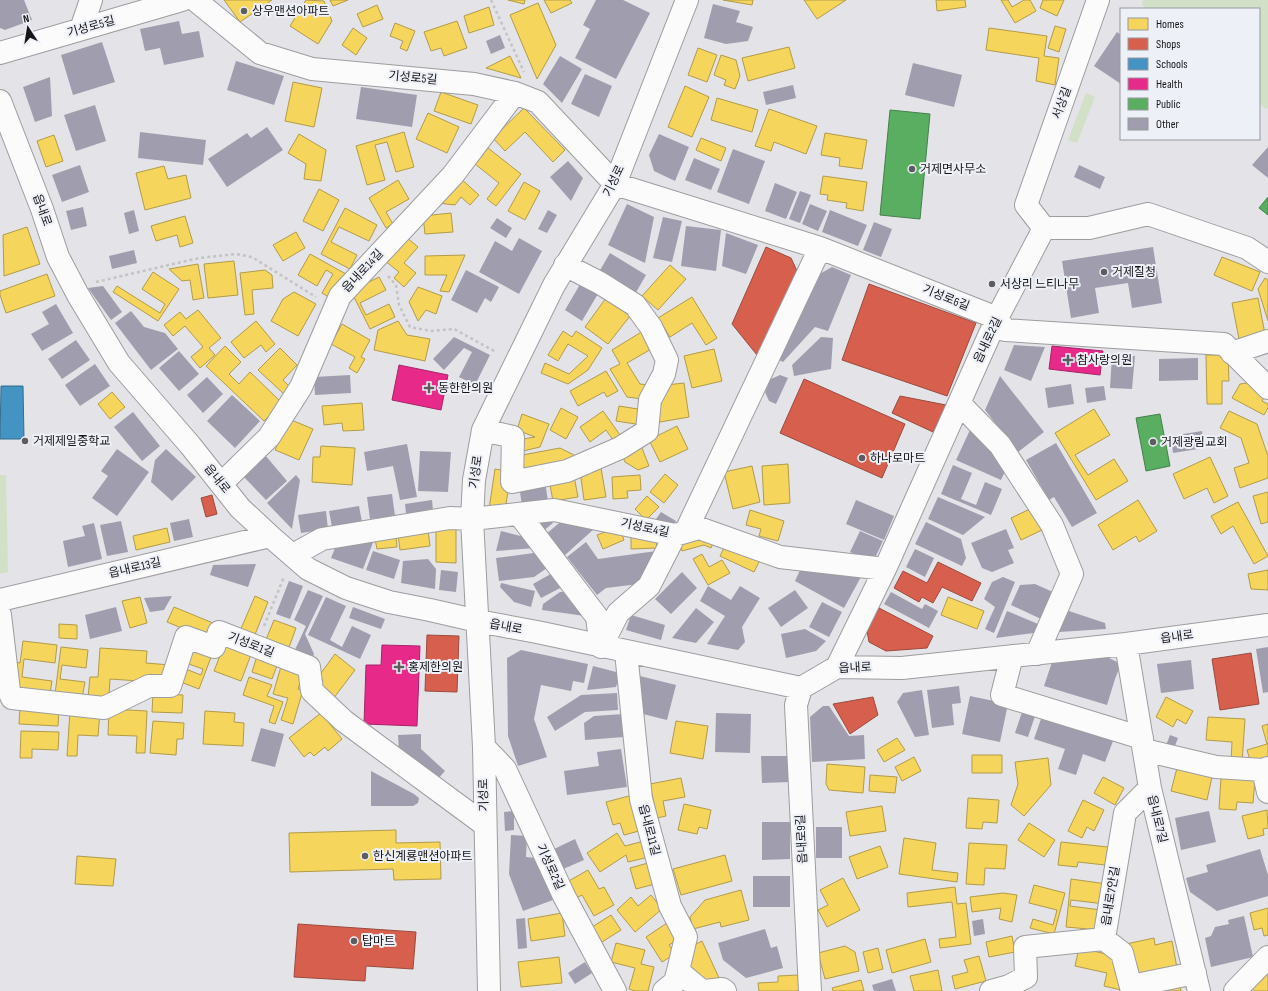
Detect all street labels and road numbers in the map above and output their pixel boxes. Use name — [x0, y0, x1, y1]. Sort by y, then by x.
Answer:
street label: 기성로5길 — [65, 13, 117, 41]
street label: 기성로5길 — [388, 68, 438, 88]
street label: 서상길 — [1049, 85, 1075, 121]
street label: 기성로 — [600, 163, 628, 199]
street label: 읍내로 — [29, 192, 55, 228]
street label: 읍내로14길 — [339, 246, 387, 296]
street label: 기성로6길 — [920, 282, 972, 314]
street label: 읍내로2길 — [971, 315, 1005, 365]
street label: 기성로 — [466, 455, 486, 489]
street label: 읍내로 — [201, 461, 233, 497]
street label: 기성로4길 — [619, 516, 671, 540]
street label: 읍내로13길 — [107, 555, 163, 581]
street label: 읍내로 — [488, 616, 524, 638]
street label: 읍내로 — [1160, 627, 1194, 647]
street label: 기성로1길 — [226, 629, 276, 661]
street label: 읍내로 — [838, 660, 872, 676]
street label: 기성로 — [476, 778, 492, 812]
street label: 읍내로7길 — [1144, 793, 1170, 845]
street label: 읍내로11길 — [635, 803, 663, 857]
street label: 읍내로9길 — [793, 814, 811, 864]
street label: 기성로2길 — [533, 842, 567, 892]
street label: 읍내로7안길 — [1099, 865, 1123, 927]

